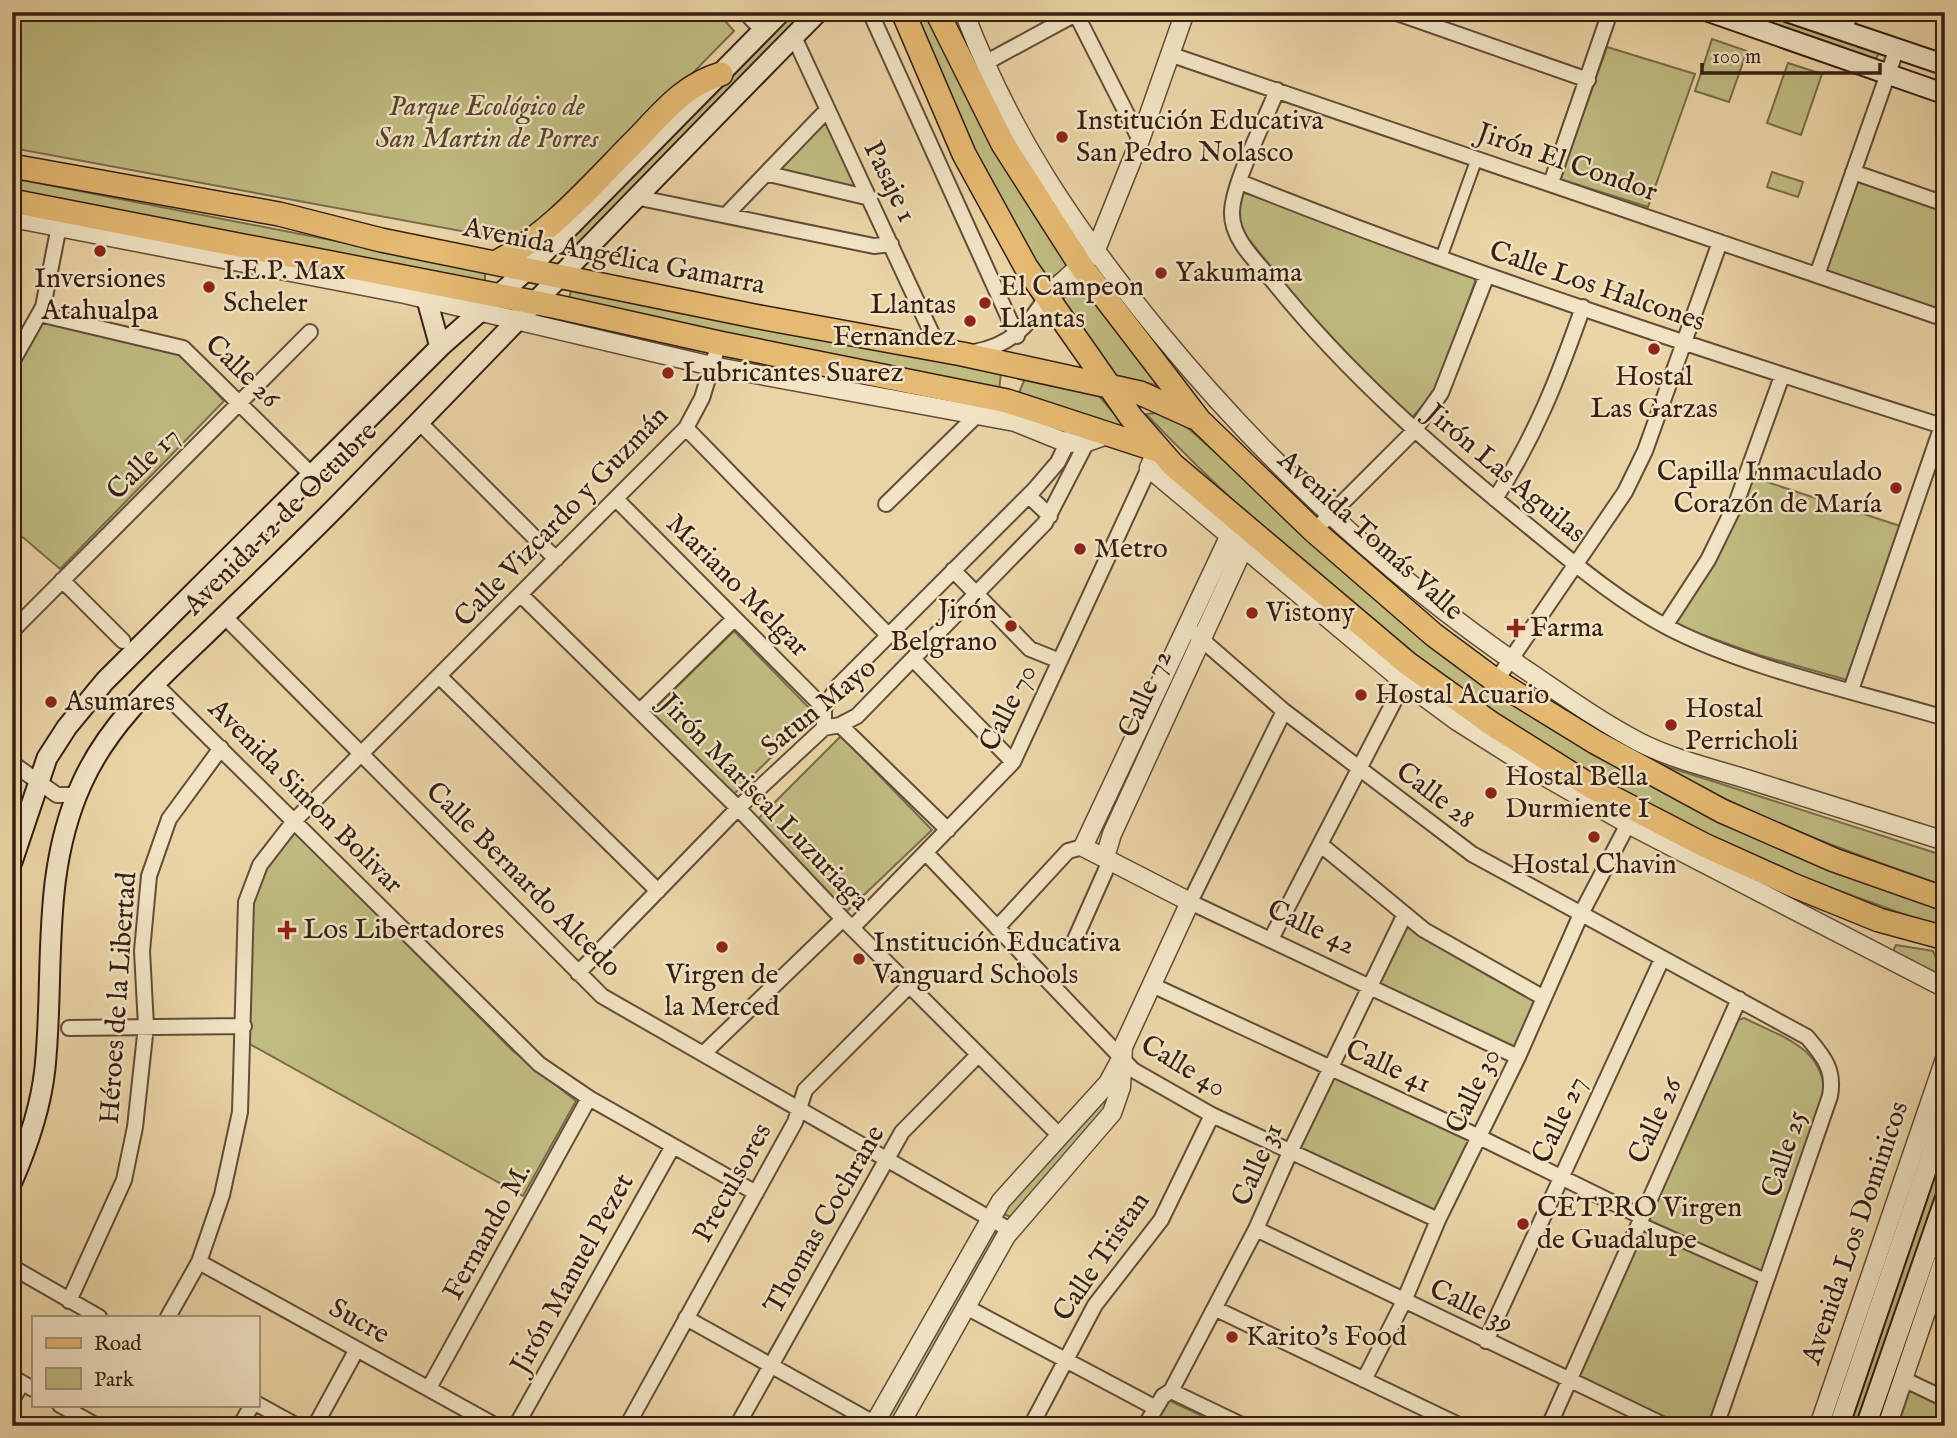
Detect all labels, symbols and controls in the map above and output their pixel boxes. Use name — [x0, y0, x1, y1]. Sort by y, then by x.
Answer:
scale bar — [1702, 32, 1880, 76]
text: 100 m — [1712, 44, 1761, 71]
park label: Parque Ecológico de San Martin de Porres — [376, 90, 599, 157]
place label: Institución Educativa San Pedro Nolasco — [1076, 104, 1325, 171]
street label: Jirón El Condor — [1469, 115, 1662, 210]
marker: Institución Educativa San Pedro Nolasco — [1054, 129, 1070, 145]
street label: Pasaje 1 — [854, 136, 924, 228]
street label: Avenida Angélica Gamarra — [459, 210, 769, 304]
street label: Calle Los Halcones — [1485, 234, 1709, 340]
marker: Inversiones Atahualpa — [92, 243, 108, 259]
place label: I.E.P. Max Scheler — [223, 254, 346, 321]
place label: Yakumama — [1175, 256, 1303, 291]
place label: Inversiones Atahualpa — [34, 262, 166, 329]
marker: Yakumama — [1153, 265, 1169, 281]
place label: El Campeon Llantas — [999, 270, 1144, 337]
marker: I.E.P. Max Scheler — [201, 279, 217, 295]
place label: Llantas Fernandez — [833, 288, 956, 355]
marker: El Campeon Llantas — [977, 295, 993, 311]
marker: Llantas Fernandez — [962, 313, 978, 329]
street label: Calle 26 — [197, 328, 288, 417]
marker: Hostal Las Garzas — [1646, 341, 1662, 357]
place label: Lubricantes Suarez — [682, 356, 903, 391]
place label: Hostal Las Garzas — [1590, 360, 1718, 427]
marker: Lubricantes Suarez — [660, 365, 676, 381]
street label: Jirón Las Aguilas — [1415, 395, 1592, 551]
street label: Calle Vizcardo y Guzmán — [447, 399, 677, 635]
street label: Avenida 12 de Octubre — [176, 415, 385, 624]
street label: Calle 17 — [100, 420, 188, 508]
street label: Avenida Tomás Valle — [1269, 443, 1470, 629]
place label: Capilla Inmaculado Corazón de María — [1657, 455, 1883, 522]
marker: Capilla Inmaculado Corazón de María — [1888, 480, 1904, 496]
street label: Mariano Melgar — [658, 507, 816, 665]
place label: Metro — [1094, 532, 1168, 567]
marker: Metro — [1072, 541, 1088, 557]
place label: Jirón Belgrano — [890, 593, 997, 660]
place label: Vistony — [1265, 596, 1355, 631]
marker: Vistony — [1244, 605, 1260, 621]
place label: Farma — [1530, 611, 1604, 646]
marker: Jirón Belgrano — [1003, 618, 1019, 634]
marker: Farma — [1508, 620, 1524, 636]
street label: Calle 72 — [1111, 645, 1181, 743]
street label: Satun Mayo — [754, 651, 884, 765]
street label: Calle 70 — [972, 659, 1046, 757]
place label: Hostal Acuario — [1375, 678, 1549, 713]
place label: Asumares — [64, 685, 175, 720]
street label: Jirón Mariscal Luzuriaga — [649, 685, 877, 919]
marker: Hostal Acuario — [1353, 687, 1369, 703]
street label: Avenida Simon Bolivar — [199, 691, 410, 902]
place label: Hostal Perricholi — [1685, 692, 1799, 759]
marker: Asumares — [43, 694, 59, 710]
marker: Hostal Perricholi — [1663, 717, 1679, 733]
street label: Calle 28 — [1388, 755, 1482, 837]
place label: Hostal Bella Durmiente I — [1505, 760, 1650, 827]
street label: Calle Bernardo Alcedo — [418, 775, 628, 985]
marker: Hostal Bella Durmiente I — [1483, 785, 1499, 801]
marker: Hostal Chavin — [1586, 829, 1602, 845]
place label: Hostal Chavin — [1511, 848, 1677, 883]
street label: Héroes de la Libertad — [93, 871, 145, 1125]
street label: Calle 42 — [1261, 892, 1361, 964]
place label: Los Libertadores — [303, 913, 504, 948]
marker: Los Libertadores — [277, 920, 297, 940]
place label: Institución Educativa Vanguard Schools — [872, 926, 1122, 993]
marker: Virgen de la Merced — [714, 939, 730, 955]
marker: Institución Educativa Vanguard Schools — [851, 951, 867, 967]
place label: Virgen de la Merced — [665, 958, 780, 1025]
street label: Calle 40 — [1134, 1028, 1232, 1106]
street label: Calle 41 — [1340, 1032, 1436, 1102]
street label: Calle 30 — [1438, 1043, 1510, 1139]
street label: Calle 27 — [1525, 1071, 1595, 1169]
street label: Calle 26 — [1621, 1071, 1692, 1170]
street label: Avenida Los Dominicos — [1794, 1097, 1917, 1370]
street label: Calle 25 — [1755, 1106, 1815, 1202]
street label: Preculsores — [686, 1117, 780, 1249]
street label: Calle 31 — [1224, 1118, 1292, 1212]
street label: Thomas Cochrane — [757, 1119, 893, 1321]
street label: Fernando M. — [436, 1157, 540, 1307]
street label: Jirón Manuel Pezet — [502, 1167, 643, 1383]
street label: Calle Tristan — [1046, 1185, 1158, 1328]
place label: CETPRO Virgen de Guadalupe — [1537, 1191, 1742, 1258]
marker: CETPRO Virgen de Guadalupe — [1515, 1216, 1531, 1232]
street label: Calle 39 — [1423, 1272, 1519, 1342]
street label: Sucre — [323, 1291, 396, 1353]
legend — [32, 1316, 259, 1406]
place label: Karito's Food — [1246, 1320, 1407, 1355]
marker: Karito's Food — [1224, 1329, 1240, 1345]
text: Road — [94, 1331, 142, 1358]
text: Park — [94, 1367, 135, 1394]

